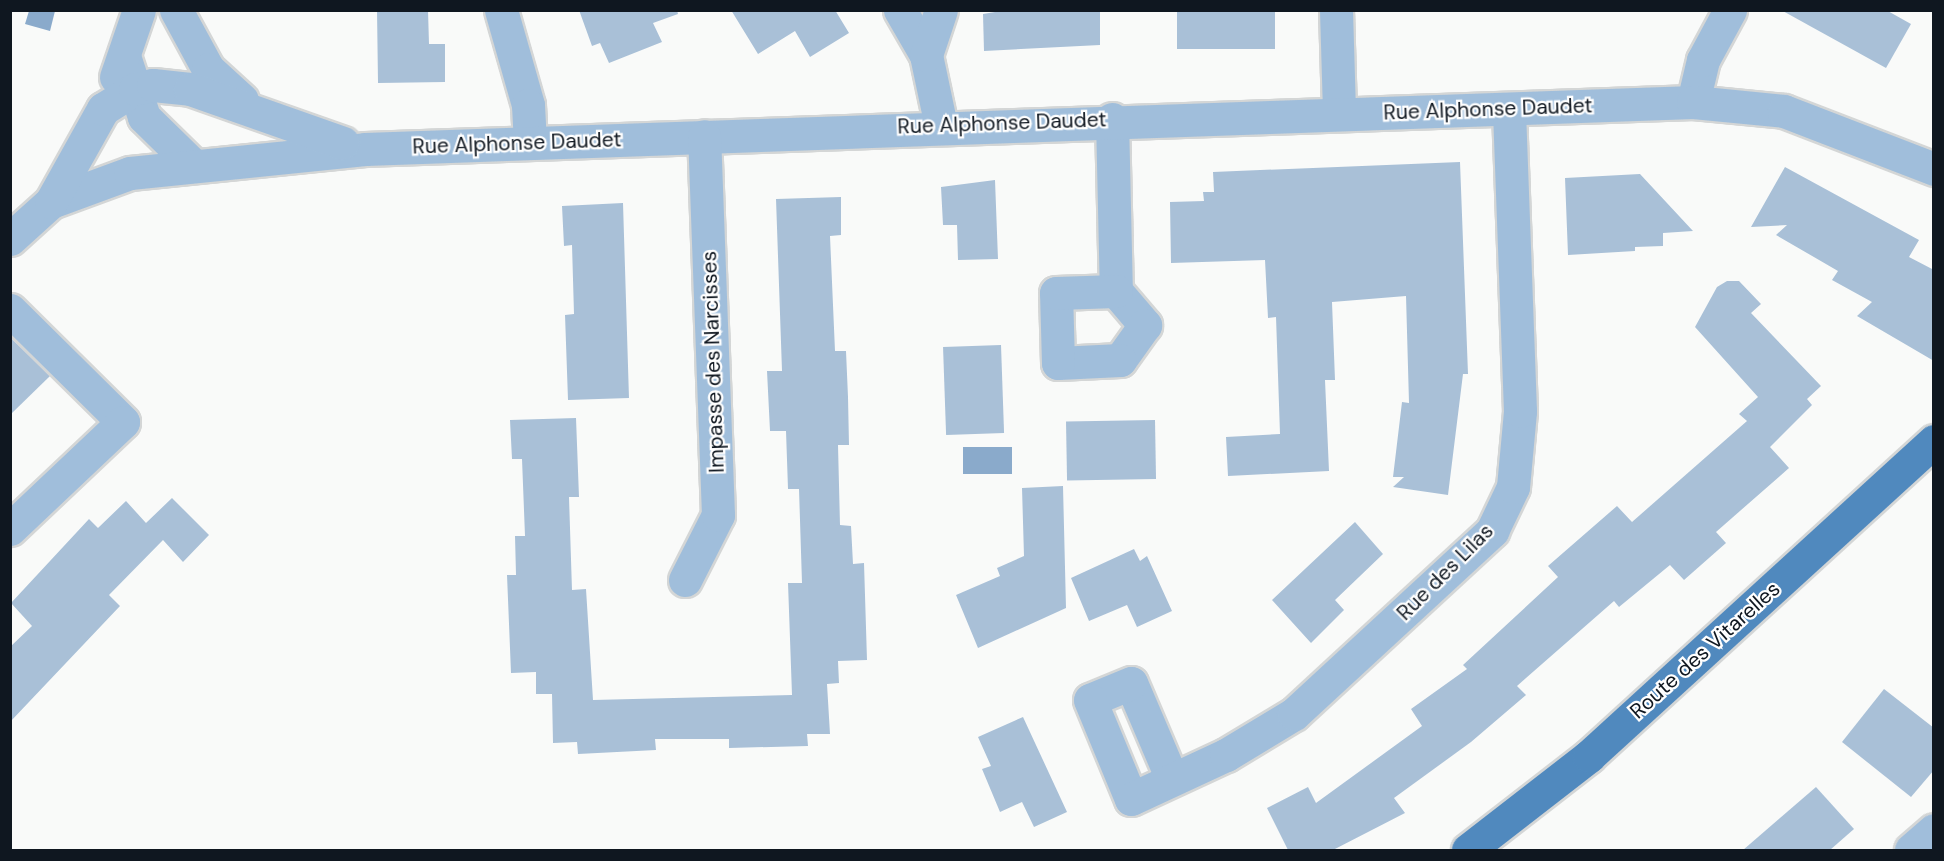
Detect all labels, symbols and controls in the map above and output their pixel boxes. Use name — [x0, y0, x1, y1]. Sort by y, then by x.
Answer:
street label: Rue Alphonse Daudet — [1383, 93, 1593, 125]
street label: Rue Alphonse Daudet — [897, 107, 1107, 139]
street label: Rue Alphonse Daudet — [412, 127, 622, 159]
street label: Impasse des Narcisses — [697, 251, 729, 473]
street label: Rue des Lilas — [1392, 519, 1498, 625]
street label: Route des Vitarelles — [1625, 576, 1785, 724]

